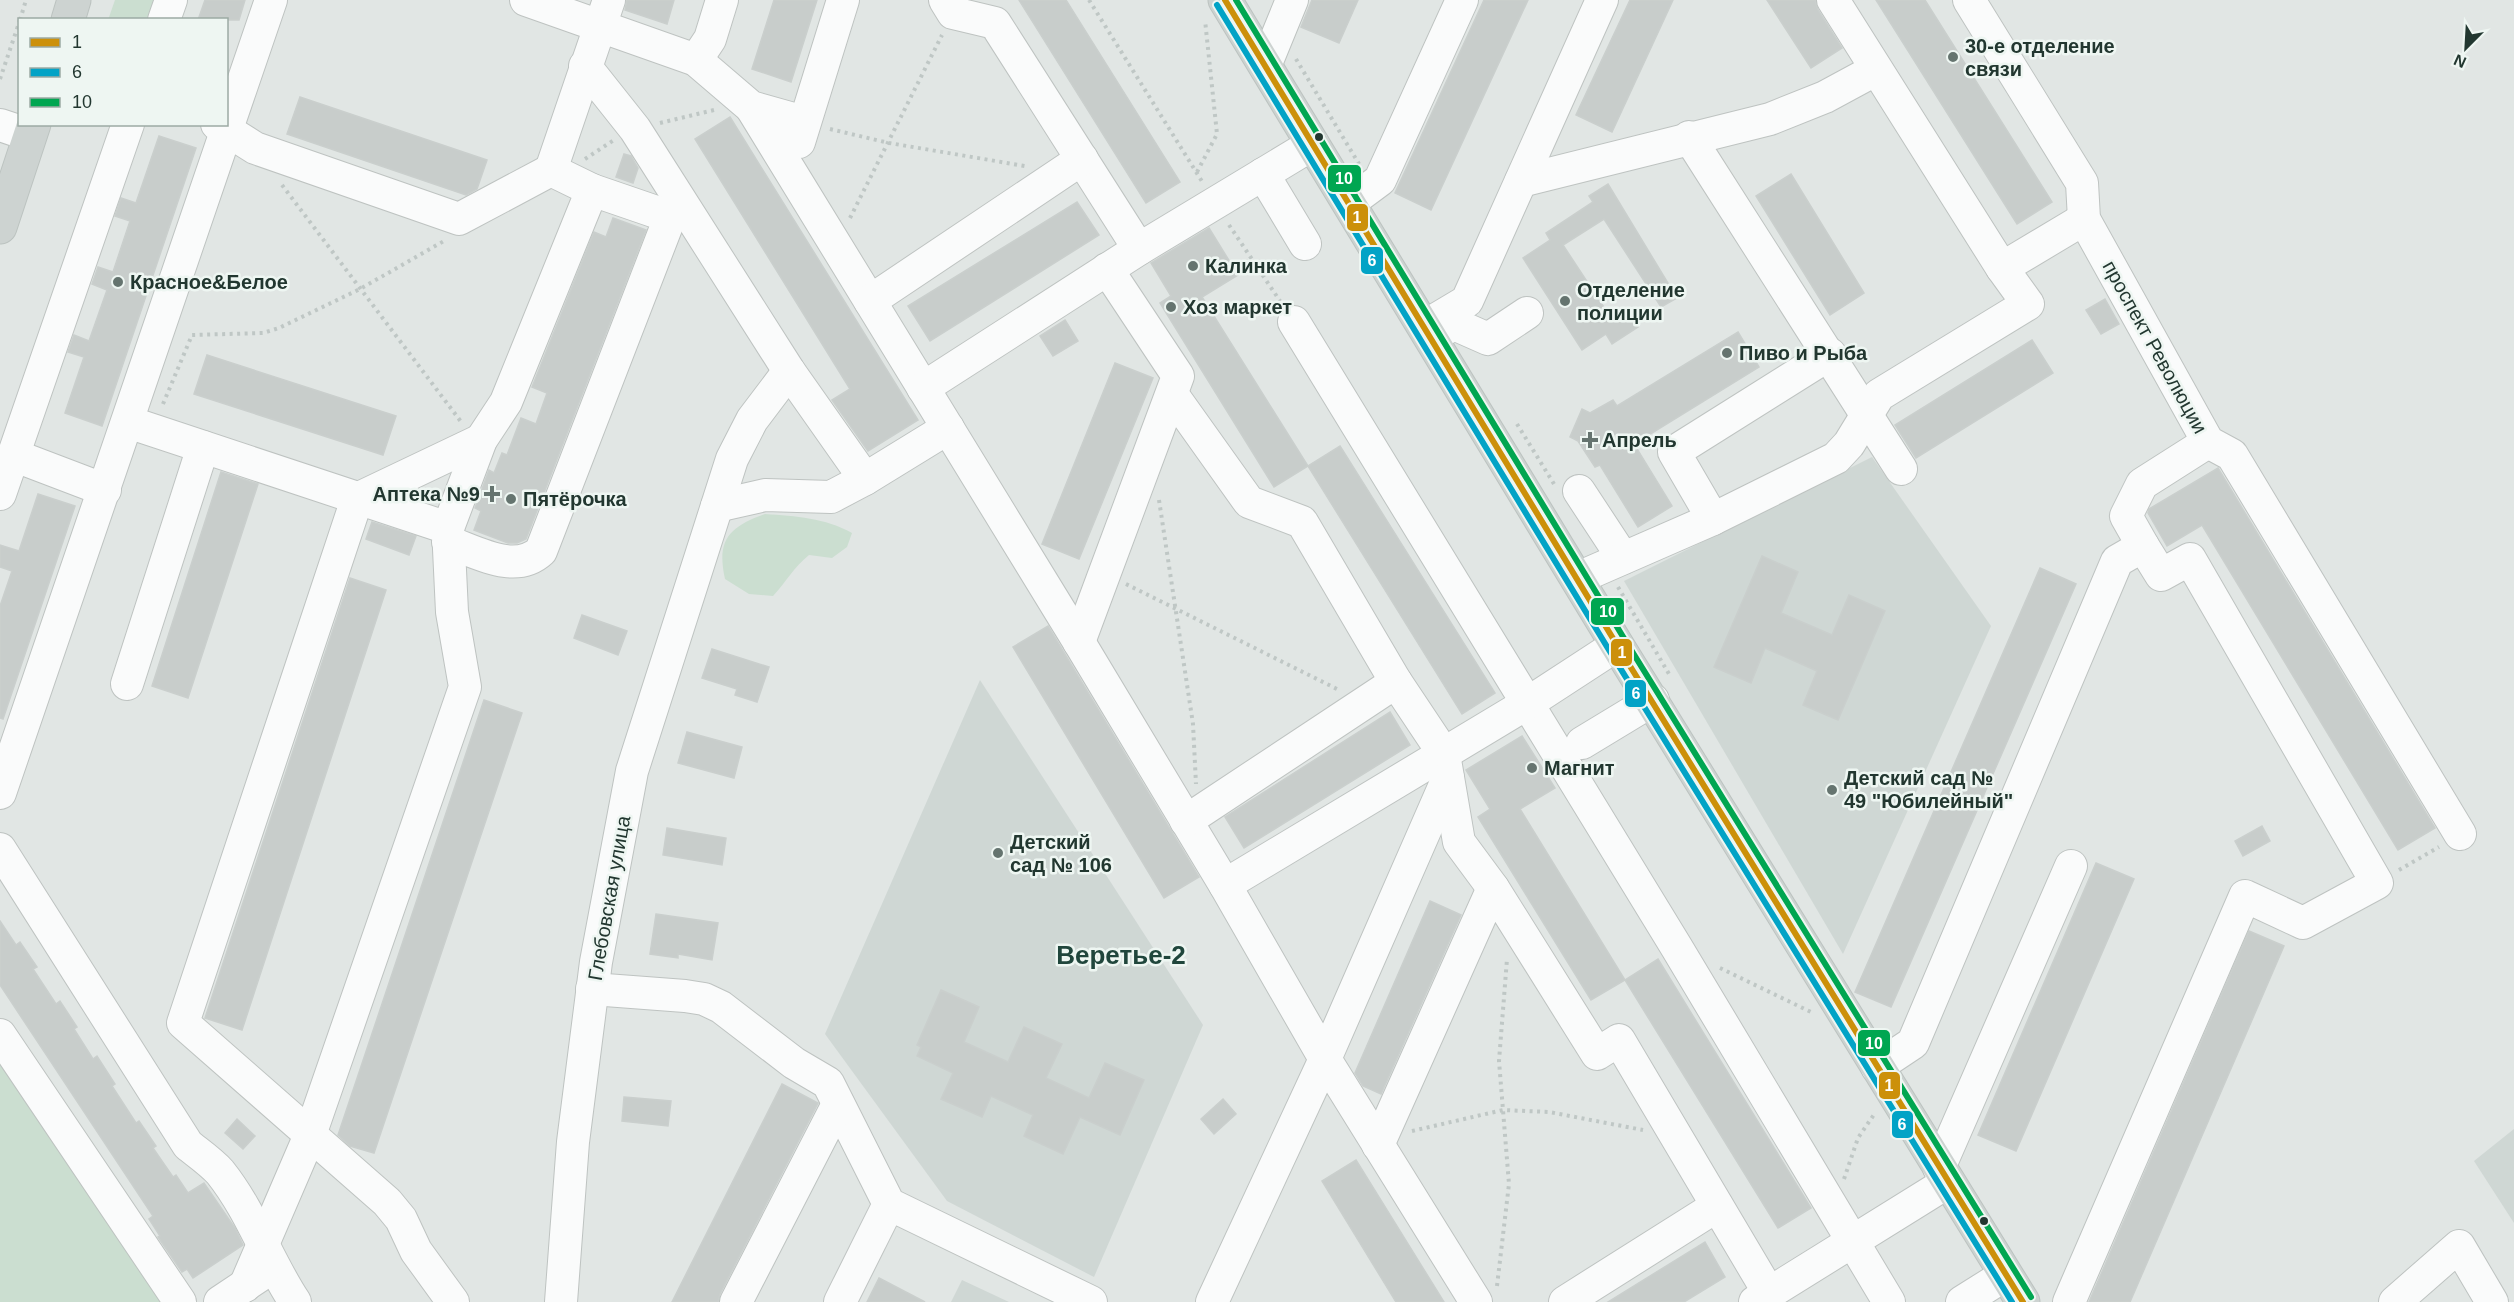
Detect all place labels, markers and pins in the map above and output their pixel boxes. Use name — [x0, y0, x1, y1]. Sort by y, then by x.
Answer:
place label: 30-е отделение связи — [1965, 35, 2115, 80]
marker: 30-е отделение связи — [1946, 50, 1960, 64]
unlabelled marker — [1313, 131, 1325, 143]
place label: Калинка — [1205, 255, 1288, 277]
marker: Калинка — [1186, 259, 1200, 273]
place label: Красное&Белое — [130, 271, 288, 293]
marker: Красное&Белое — [111, 275, 125, 289]
place label: Отделение полиции — [1577, 279, 1685, 324]
marker: Отделение полиции — [1558, 294, 1572, 308]
place label: Хоз маркет — [1183, 296, 1292, 318]
marker: Хоз маркет — [1164, 300, 1178, 314]
place label: Пиво и Рыба — [1739, 342, 1868, 364]
marker: Пиво и Рыба — [1720, 346, 1734, 360]
place label: Апрель — [1602, 429, 1677, 451]
marker: Апрель — [1583, 433, 1597, 447]
place label: Аптека №9 — [372, 483, 480, 505]
marker: Аптека №9 — [485, 487, 499, 501]
place label: Пятёрочка — [523, 488, 628, 510]
marker: Пятёрочка — [504, 492, 518, 506]
place label: Магнит — [1544, 757, 1615, 779]
marker: Магнит — [1525, 761, 1539, 775]
place label: Детский сад № 49 "Юбилейный" — [1844, 767, 2013, 812]
marker: Детский сад № 49 "Юбилейный" — [1825, 783, 1839, 797]
place label: Детский сад № 106 — [1010, 831, 1112, 876]
marker: Детский сад № 106 — [991, 846, 1005, 860]
unlabelled marker — [1978, 1215, 1990, 1227]

